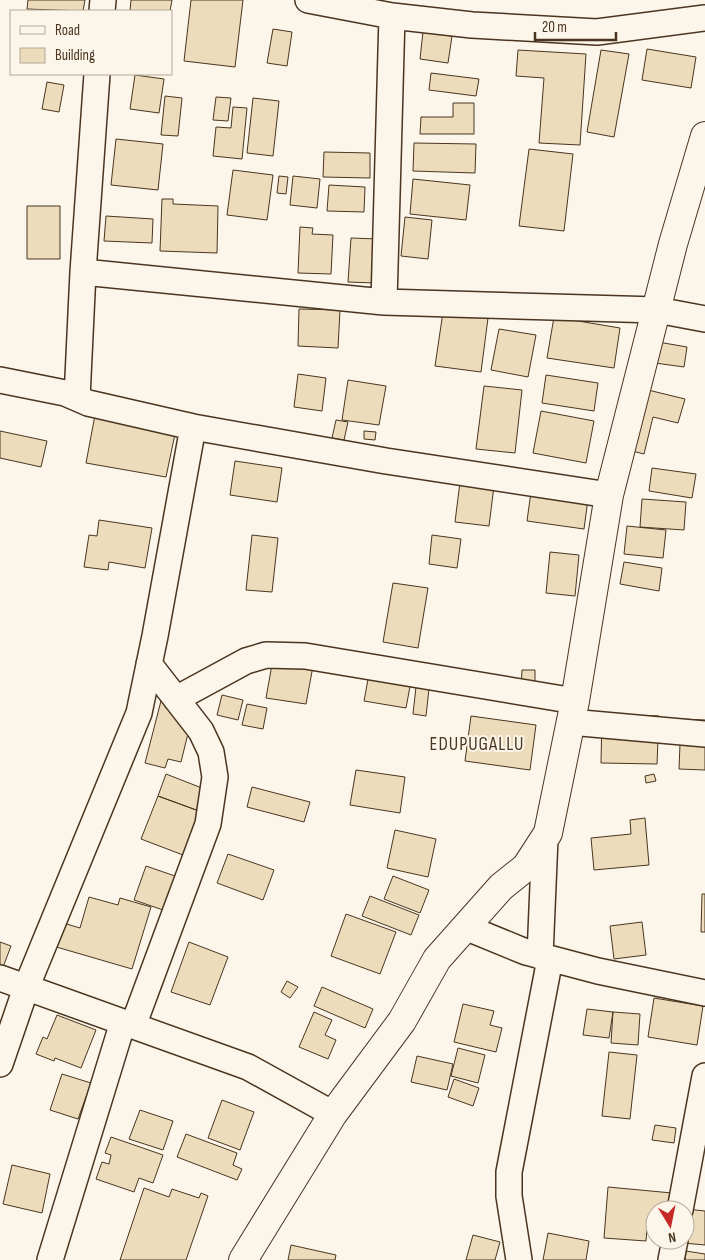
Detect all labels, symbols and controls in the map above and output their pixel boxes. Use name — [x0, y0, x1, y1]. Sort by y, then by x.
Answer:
legend — [10, 10, 172, 75]
scale bar — [535, 10, 616, 42]
text: 20 m — [542, 18, 567, 37]
text: Road — [55, 21, 80, 40]
text: Building — [55, 46, 95, 65]
district label: EDUPUGALLU — [430, 733, 524, 756]
north arrow — [645, 1200, 695, 1250]
text: N — [667, 1228, 677, 1246]

